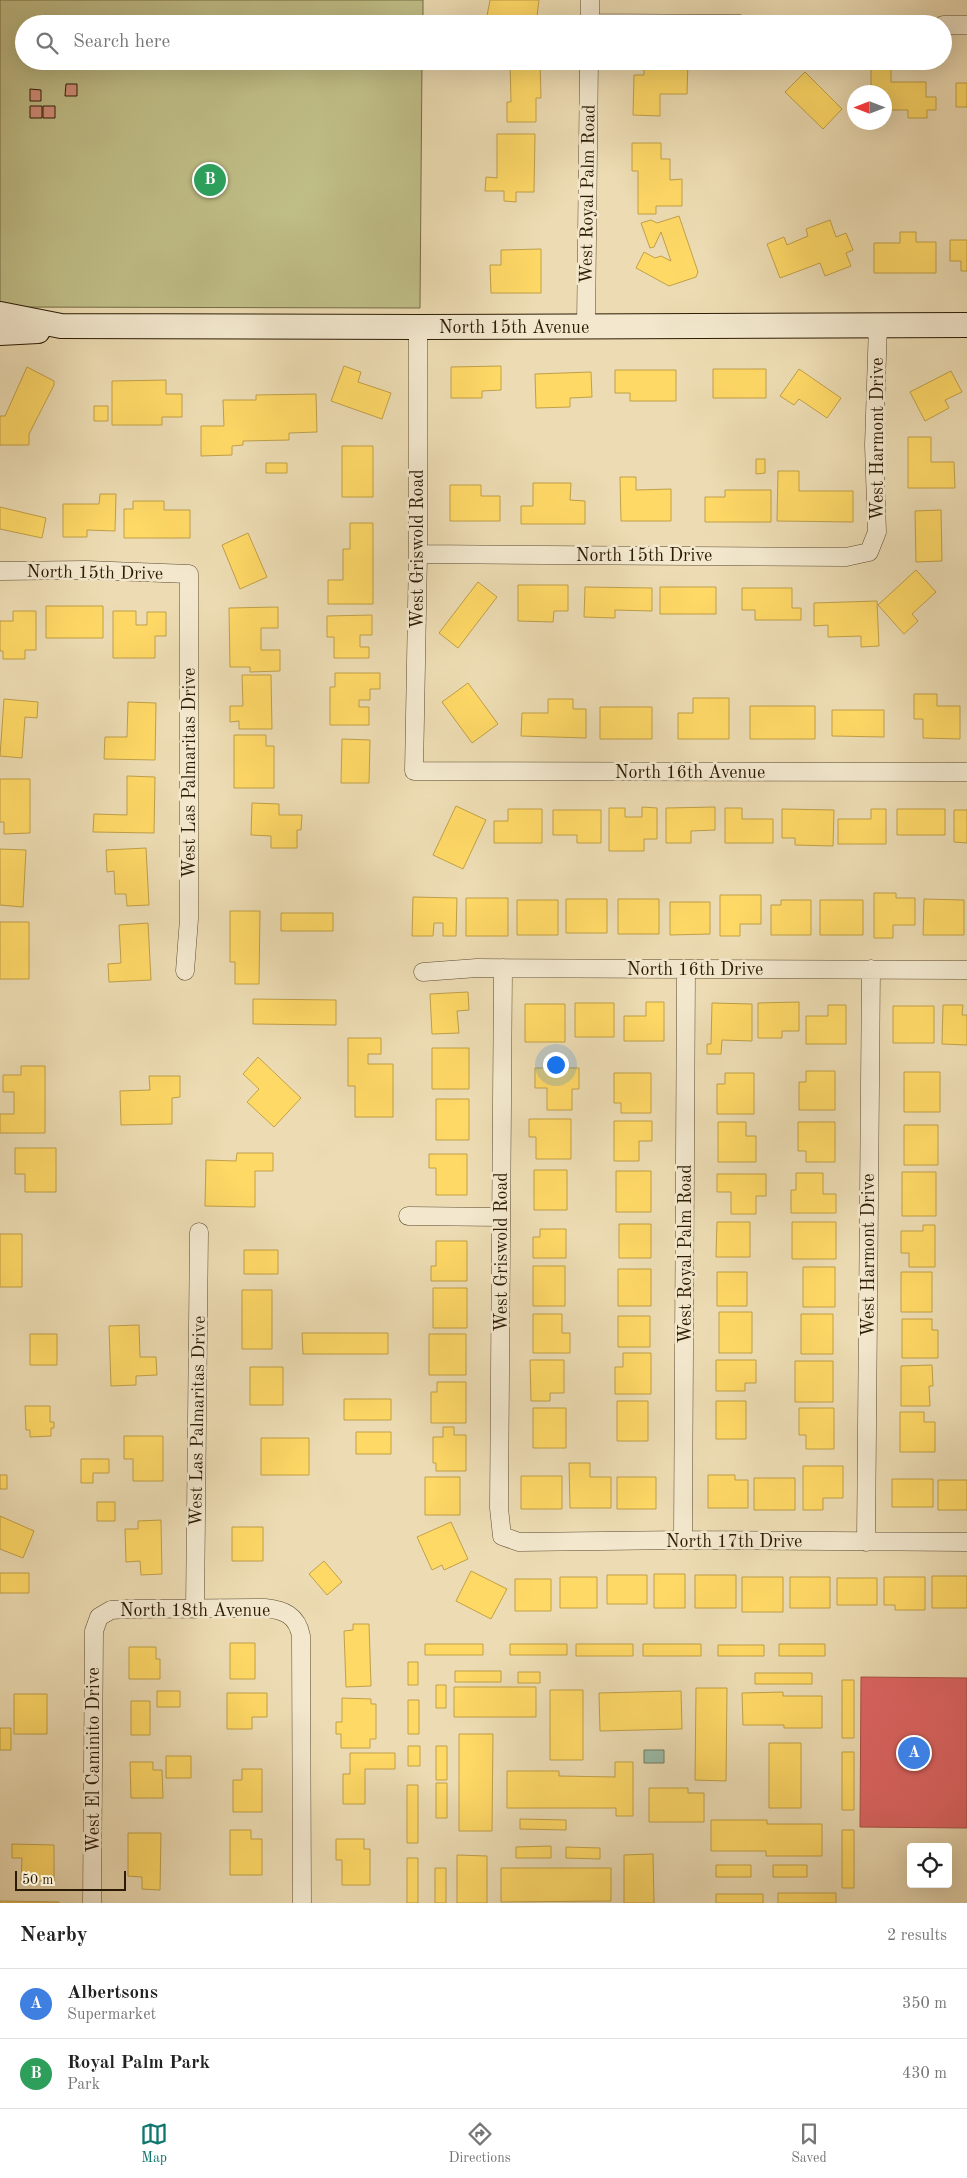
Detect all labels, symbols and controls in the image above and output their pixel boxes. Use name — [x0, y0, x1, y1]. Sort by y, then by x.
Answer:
search box — [15, 15, 952, 70]
icon: search — [33, 29, 61, 57]
text: Search here — [73, 33, 170, 52]
north arrow — [847, 85, 892, 130]
street label: West Royal Palm Road — [577, 104, 599, 284]
pin: B — [194, 161, 226, 199]
street label: North 15th Avenue — [439, 319, 589, 337]
street label: West Harmont Drive — [869, 358, 887, 520]
street label: West Griswold Road — [409, 469, 427, 629]
street label: North 15th Drive — [576, 547, 712, 565]
street label: North 15th Drive — [27, 563, 163, 583]
street label: West Las Palmaritas Drive — [181, 668, 199, 878]
street label: North 16th Avenue — [615, 764, 765, 782]
street label: North 16th Drive — [627, 961, 763, 979]
your location — [543, 1052, 569, 1078]
street label: West Royal Palm Road — [677, 1164, 695, 1344]
street label: West Griswold Road — [493, 1172, 511, 1332]
street label: West Harmont Drive — [860, 1174, 878, 1336]
street label: West Las Palmaritas Drive — [187, 1316, 209, 1526]
street label: North 17th Drive — [666, 1533, 802, 1551]
street label: North 18th Avenue — [120, 1602, 270, 1620]
street label: West El Caminito Drive — [85, 1667, 103, 1853]
pin: A — [898, 1734, 930, 1772]
map controls — [907, 1843, 952, 1888]
button: locate — [907, 1843, 952, 1888]
scale bar — [15, 1868, 126, 1891]
text: 50 m — [22, 1873, 53, 1887]
text: Nearby — [20, 1925, 88, 1946]
text: 2 results — [887, 1928, 947, 1944]
text: Albertsons — [67, 1984, 158, 2003]
text: A — [30, 1996, 42, 2012]
text: 350 m — [902, 1996, 947, 2012]
text: Supermarket — [67, 2007, 156, 2023]
text: Royal Palm Park — [67, 2054, 210, 2073]
text: B — [30, 2066, 42, 2082]
text: 430 m — [902, 2066, 947, 2082]
text: Park — [67, 2077, 100, 2093]
tab: Map — [140, 2120, 168, 2167]
tab: Directions — [449, 2120, 511, 2167]
tab: Saved — [791, 2120, 827, 2167]

